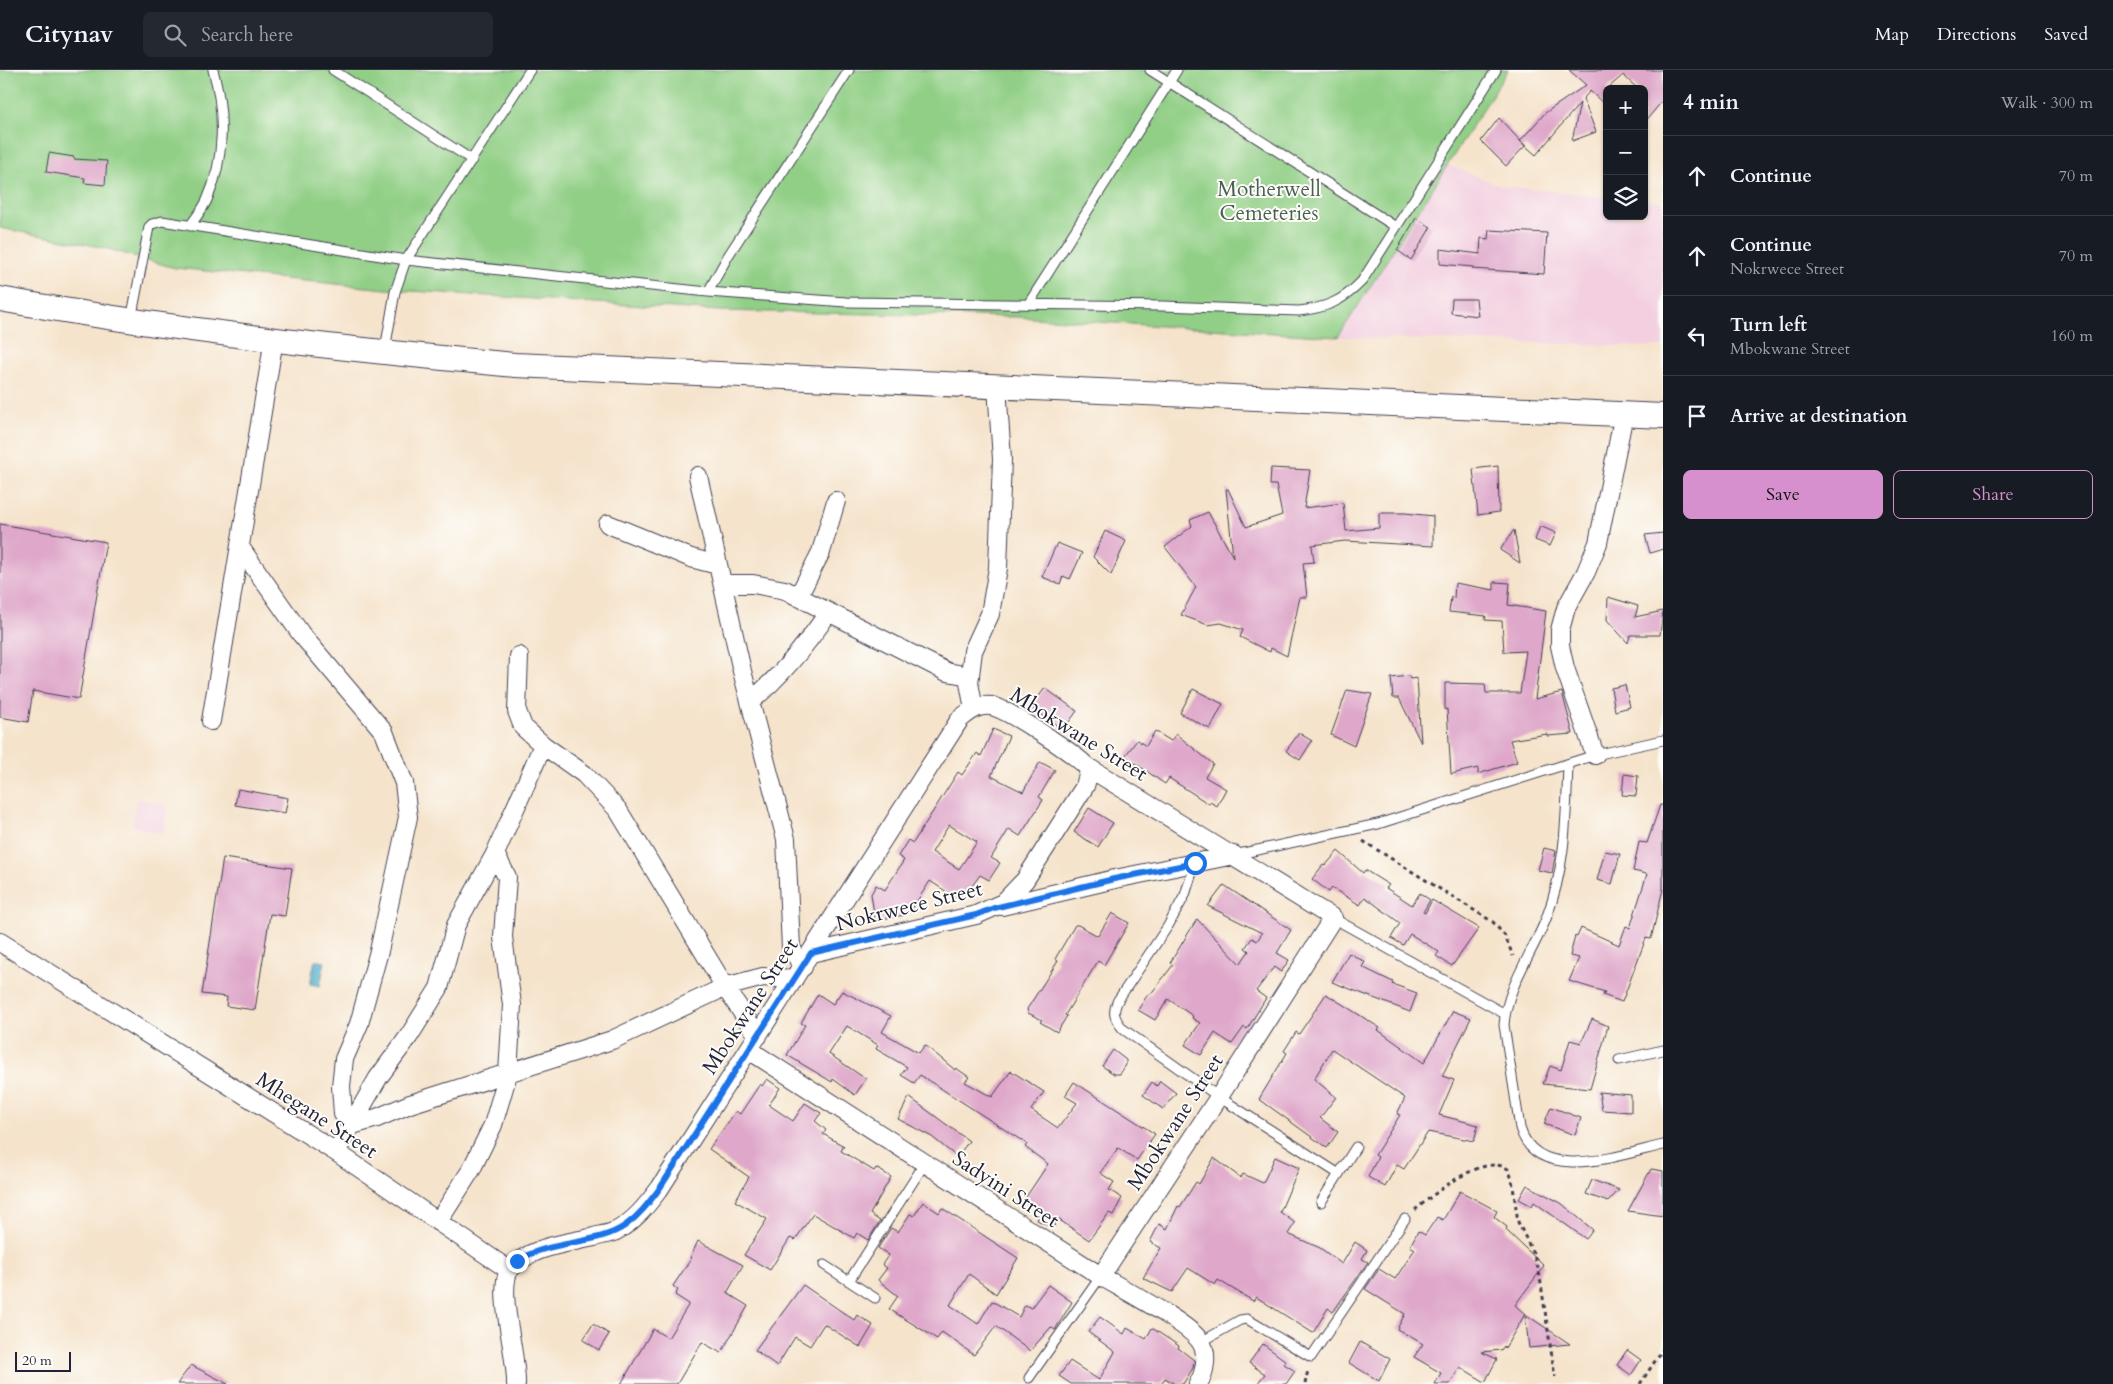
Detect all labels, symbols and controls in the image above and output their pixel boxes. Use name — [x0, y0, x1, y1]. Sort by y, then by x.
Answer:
search box — [143, 12, 493, 57]
text: Citynav — [25, 18, 113, 51]
icon: search — [161, 21, 189, 49]
text: Search here — [201, 22, 293, 48]
text: Map — [1875, 22, 1909, 47]
text: Directions — [1937, 22, 2016, 47]
text: Saved — [2044, 22, 2088, 47]
map controls — [1603, 85, 1648, 220]
button: + — [1603, 85, 1648, 130]
text: 4 min — [1683, 88, 1739, 117]
text: Walk · 300 m — [2001, 92, 2093, 114]
button: − — [1603, 130, 1648, 175]
icon: ahead — [1683, 162, 1711, 190]
text: Continue — [1730, 163, 1812, 189]
text: 70 m — [2059, 165, 2093, 187]
park label: Motherwell Cemeteries — [1217, 175, 1321, 228]
button: layers — [1603, 175, 1648, 220]
text: Continue — [1730, 232, 1812, 258]
icon: ahead — [1683, 242, 1711, 270]
text: 70 m — [2059, 245, 2093, 267]
text: Nokrwece Street — [1730, 258, 1844, 280]
text: Turn left — [1730, 312, 1807, 338]
icon: left — [1683, 322, 1711, 350]
text: 160 m — [2051, 325, 2093, 347]
text: Mbokwane Street — [1730, 338, 1850, 360]
icon: arrive — [1683, 402, 1711, 430]
text: Arrive at destination — [1730, 403, 1907, 429]
button: Save — [1683, 470, 1883, 519]
button: Share — [1893, 470, 2093, 519]
street label: Mbokwane Street — [1004, 680, 1153, 789]
route start — [1184, 852, 1207, 875]
street label: Nokrwece Street — [833, 874, 986, 939]
street label: Mbokwane Street — [695, 932, 806, 1080]
street label: Mbokwane Street — [1120, 1048, 1231, 1196]
street label: Mhegane Street — [250, 1065, 383, 1166]
street label: Sadyini Street — [947, 1144, 1065, 1235]
route end — [506, 1250, 529, 1273]
scale bar — [15, 1349, 71, 1372]
text: 20 m — [22, 1351, 52, 1370]

